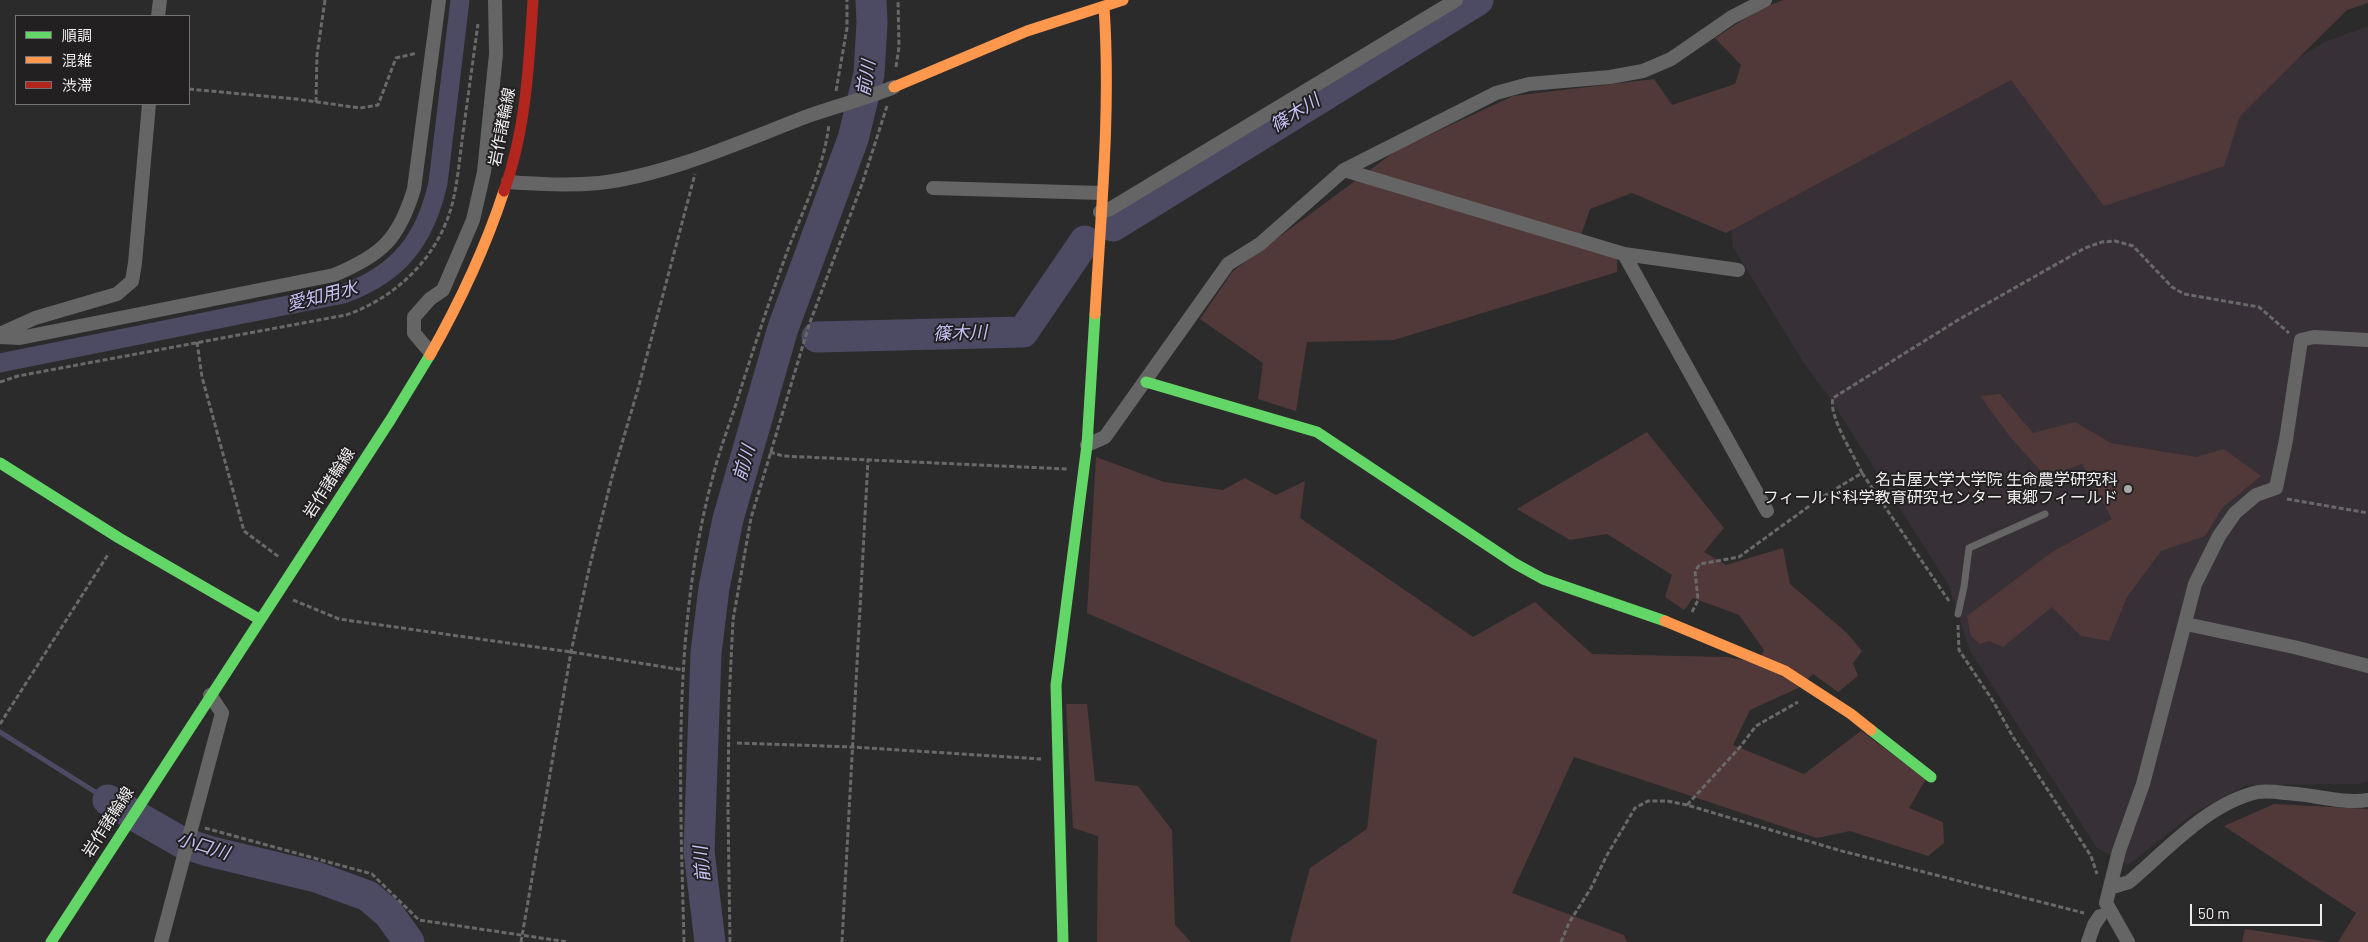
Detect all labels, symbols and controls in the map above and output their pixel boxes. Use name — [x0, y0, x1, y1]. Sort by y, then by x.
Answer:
legend — [15, 15, 190, 105]
text: 順調 — [62, 26, 92, 44]
text: 混雑 — [62, 51, 92, 69]
water label: 前川 — [853, 59, 879, 97]
text: 渋滞 — [62, 76, 92, 94]
street label: 岩作諸輪線 — [485, 86, 519, 168]
water label: 篠木川 — [1266, 90, 1324, 136]
water label: 愛知用水 — [284, 277, 360, 315]
water label: 篠木川 — [933, 321, 987, 345]
water label: 前川 — [729, 443, 759, 483]
street label: 岩作諸輪線 — [299, 444, 359, 522]
place label: 名古屋大学大学院 生命農学研究科 フィールド科学教育研究センター 東郷フィールド — [1763, 470, 2118, 508]
marker: 名古屋大学大学院 生命農学研究科 フィールド科学教育研究センター 東郷フィールド — [2122, 483, 2134, 495]
street label: 岩作諸輪線 — [78, 783, 138, 861]
water label: 小口川 — [174, 828, 232, 864]
water label: 前川 — [690, 845, 714, 883]
scale bar — [2193, 894, 2326, 926]
text: 50 m — [2198, 904, 2230, 922]

